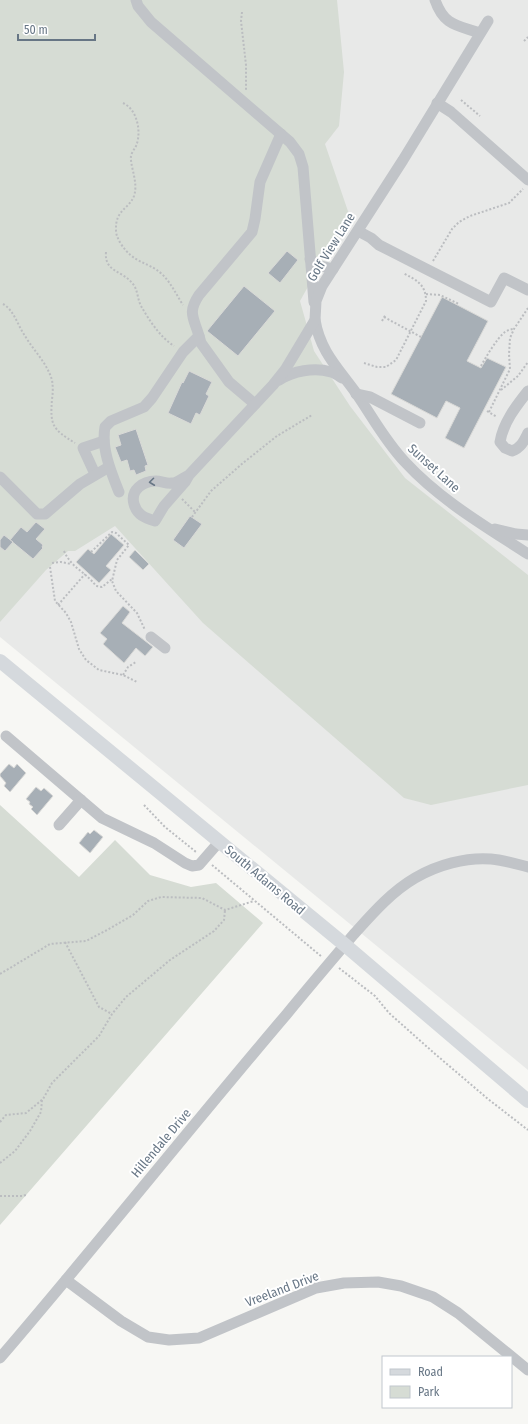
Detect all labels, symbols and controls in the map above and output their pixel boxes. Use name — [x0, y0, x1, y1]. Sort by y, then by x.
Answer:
scale bar — [18, 16, 95, 42]
text: 50 m — [24, 23, 48, 37]
street label: Golf View Lane — [304, 210, 358, 284]
street label: Sunset Lane — [405, 441, 463, 495]
one-way arrow — [149, 478, 155, 487]
street label: South Adams Road — [222, 842, 308, 918]
street label: Hillendale Drive — [128, 1106, 194, 1180]
street label: Vreeland Drive — [243, 1268, 321, 1310]
legend — [382, 1356, 512, 1408]
text: Road — [418, 1365, 443, 1379]
text: Park — [418, 1385, 440, 1399]

